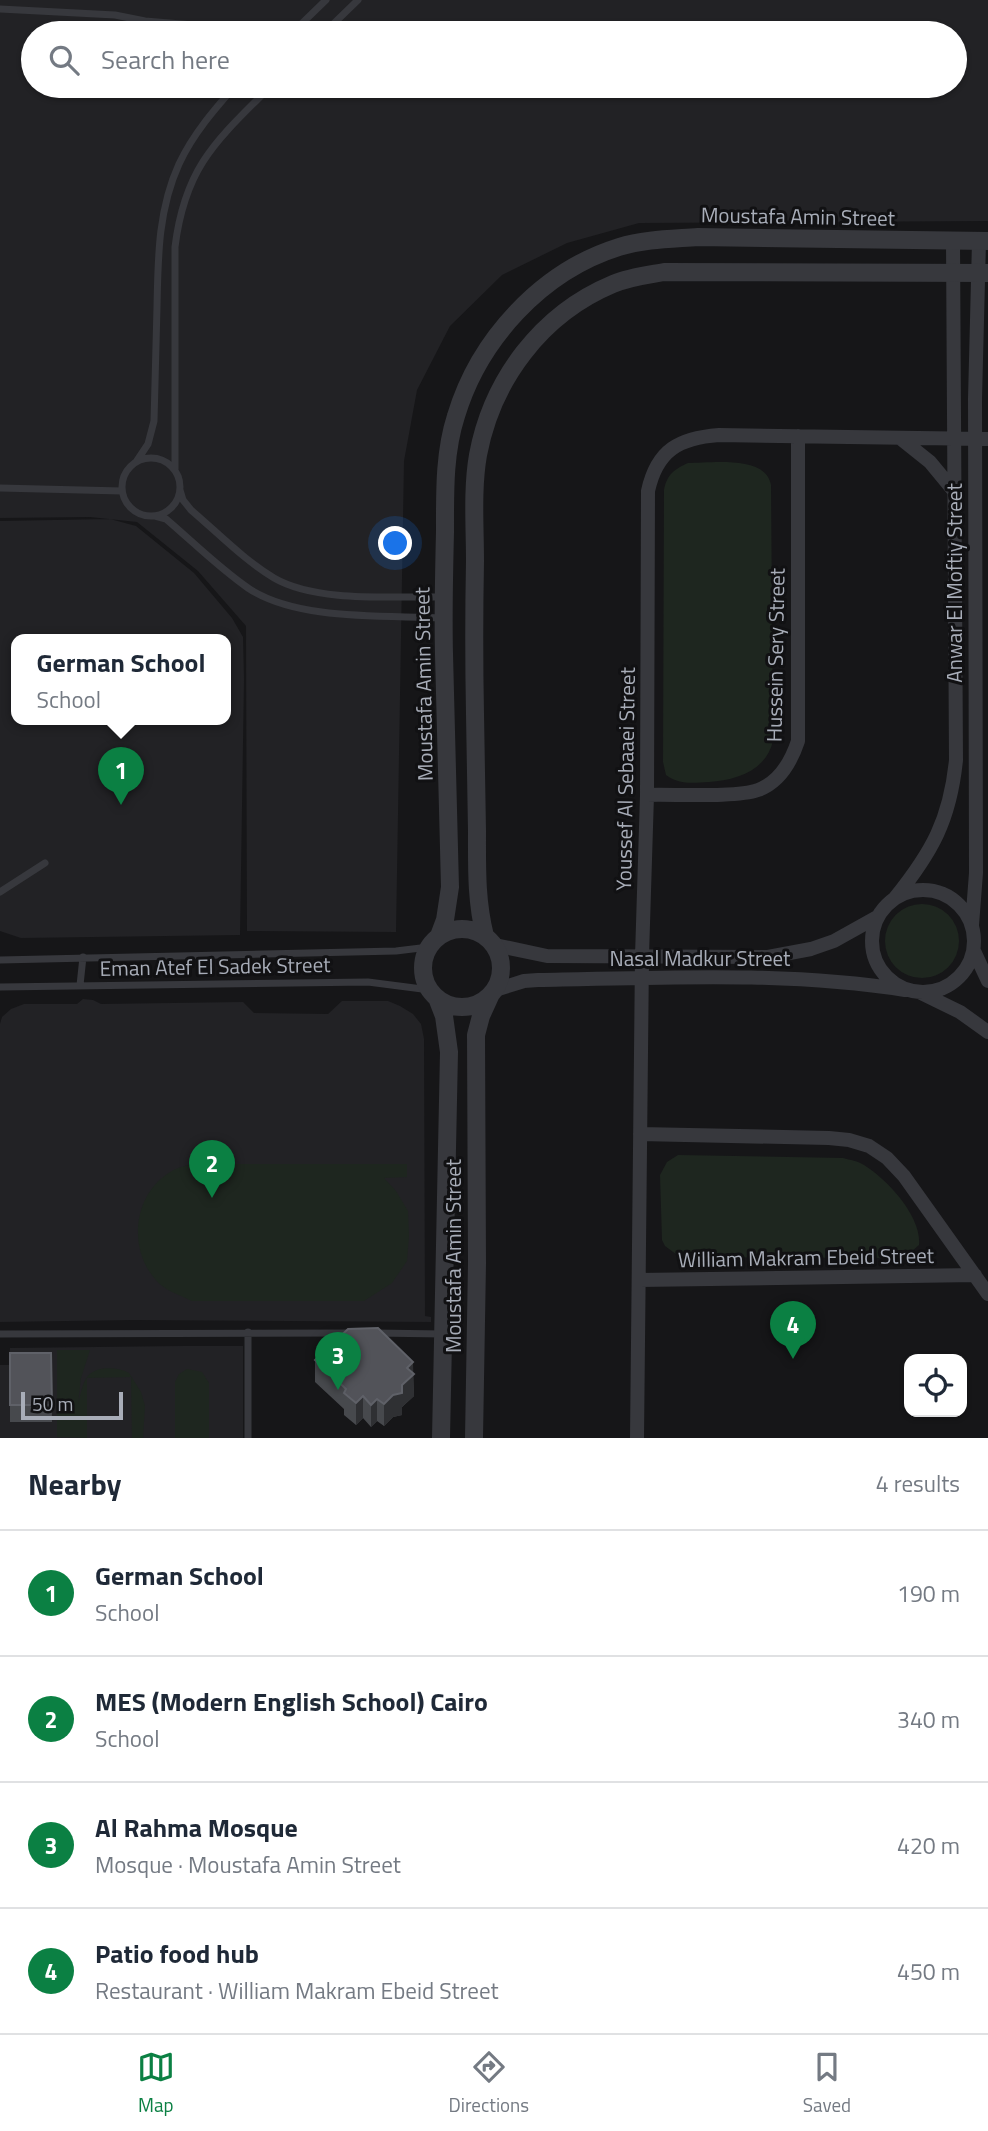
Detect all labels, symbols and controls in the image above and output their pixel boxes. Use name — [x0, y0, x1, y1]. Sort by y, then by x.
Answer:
search box — [21, 21, 967, 98]
text: Search here — [101, 40, 230, 79]
icon: search — [45, 41, 83, 79]
street label: Moustafa Amin Street — [701, 198, 896, 234]
street label: Anwar El Moftiy Street — [938, 483, 970, 683]
your location — [378, 526, 412, 560]
street label: Hussein Sery Street — [757, 567, 793, 742]
street label: Moustafa Amin Street — [405, 586, 441, 781]
popup — [11, 634, 231, 725]
text: German School — [37, 643, 205, 682]
street label: Youssef Al Sebaaei Street — [607, 666, 643, 891]
text: School — [37, 682, 101, 717]
pin: 1 — [98, 747, 144, 805]
street label: Nasal Madkur Street — [610, 942, 791, 974]
street label: Eman Atef El Sadek Street — [99, 948, 331, 984]
pin: 2 — [189, 1140, 235, 1198]
street label: Moustafa Amin Street — [437, 1158, 469, 1353]
street label: William Makram Ebeid Street — [678, 1239, 935, 1275]
pin: 4 — [770, 1301, 816, 1359]
pin: 3 — [315, 1332, 361, 1390]
map controls — [904, 1354, 967, 1417]
button: locate — [904, 1354, 967, 1417]
scale bar — [21, 1389, 122, 1421]
text: 50 m — [32, 1389, 73, 1418]
text: Nearby — [28, 1461, 121, 1507]
text: 4 results — [876, 1466, 960, 1501]
text: German School — [95, 1556, 264, 1595]
text: 1 — [45, 1576, 57, 1611]
text: 190 m — [897, 1576, 960, 1611]
text: School — [95, 1595, 159, 1630]
text: MES (Modern English School) Cairo — [95, 1682, 488, 1721]
text: 2 — [45, 1702, 57, 1737]
text: 340 m — [897, 1702, 960, 1737]
text: School — [95, 1721, 159, 1756]
text: Al Rahma Mosque — [95, 1808, 298, 1847]
text: 3 — [45, 1828, 57, 1863]
text: 420 m — [897, 1828, 960, 1863]
text: Mosque · Moustafa Amin Street — [95, 1847, 401, 1882]
text: Patio food hub — [95, 1934, 259, 1973]
text: 4 — [45, 1954, 57, 1989]
text: 450 m — [897, 1954, 960, 1989]
text: Restaurant · William Makram Ebeid Street — [95, 1973, 499, 2008]
tab: Map — [137, 2048, 175, 2119]
tab: Directions — [449, 2048, 529, 2119]
tab: Saved — [803, 2048, 851, 2119]

